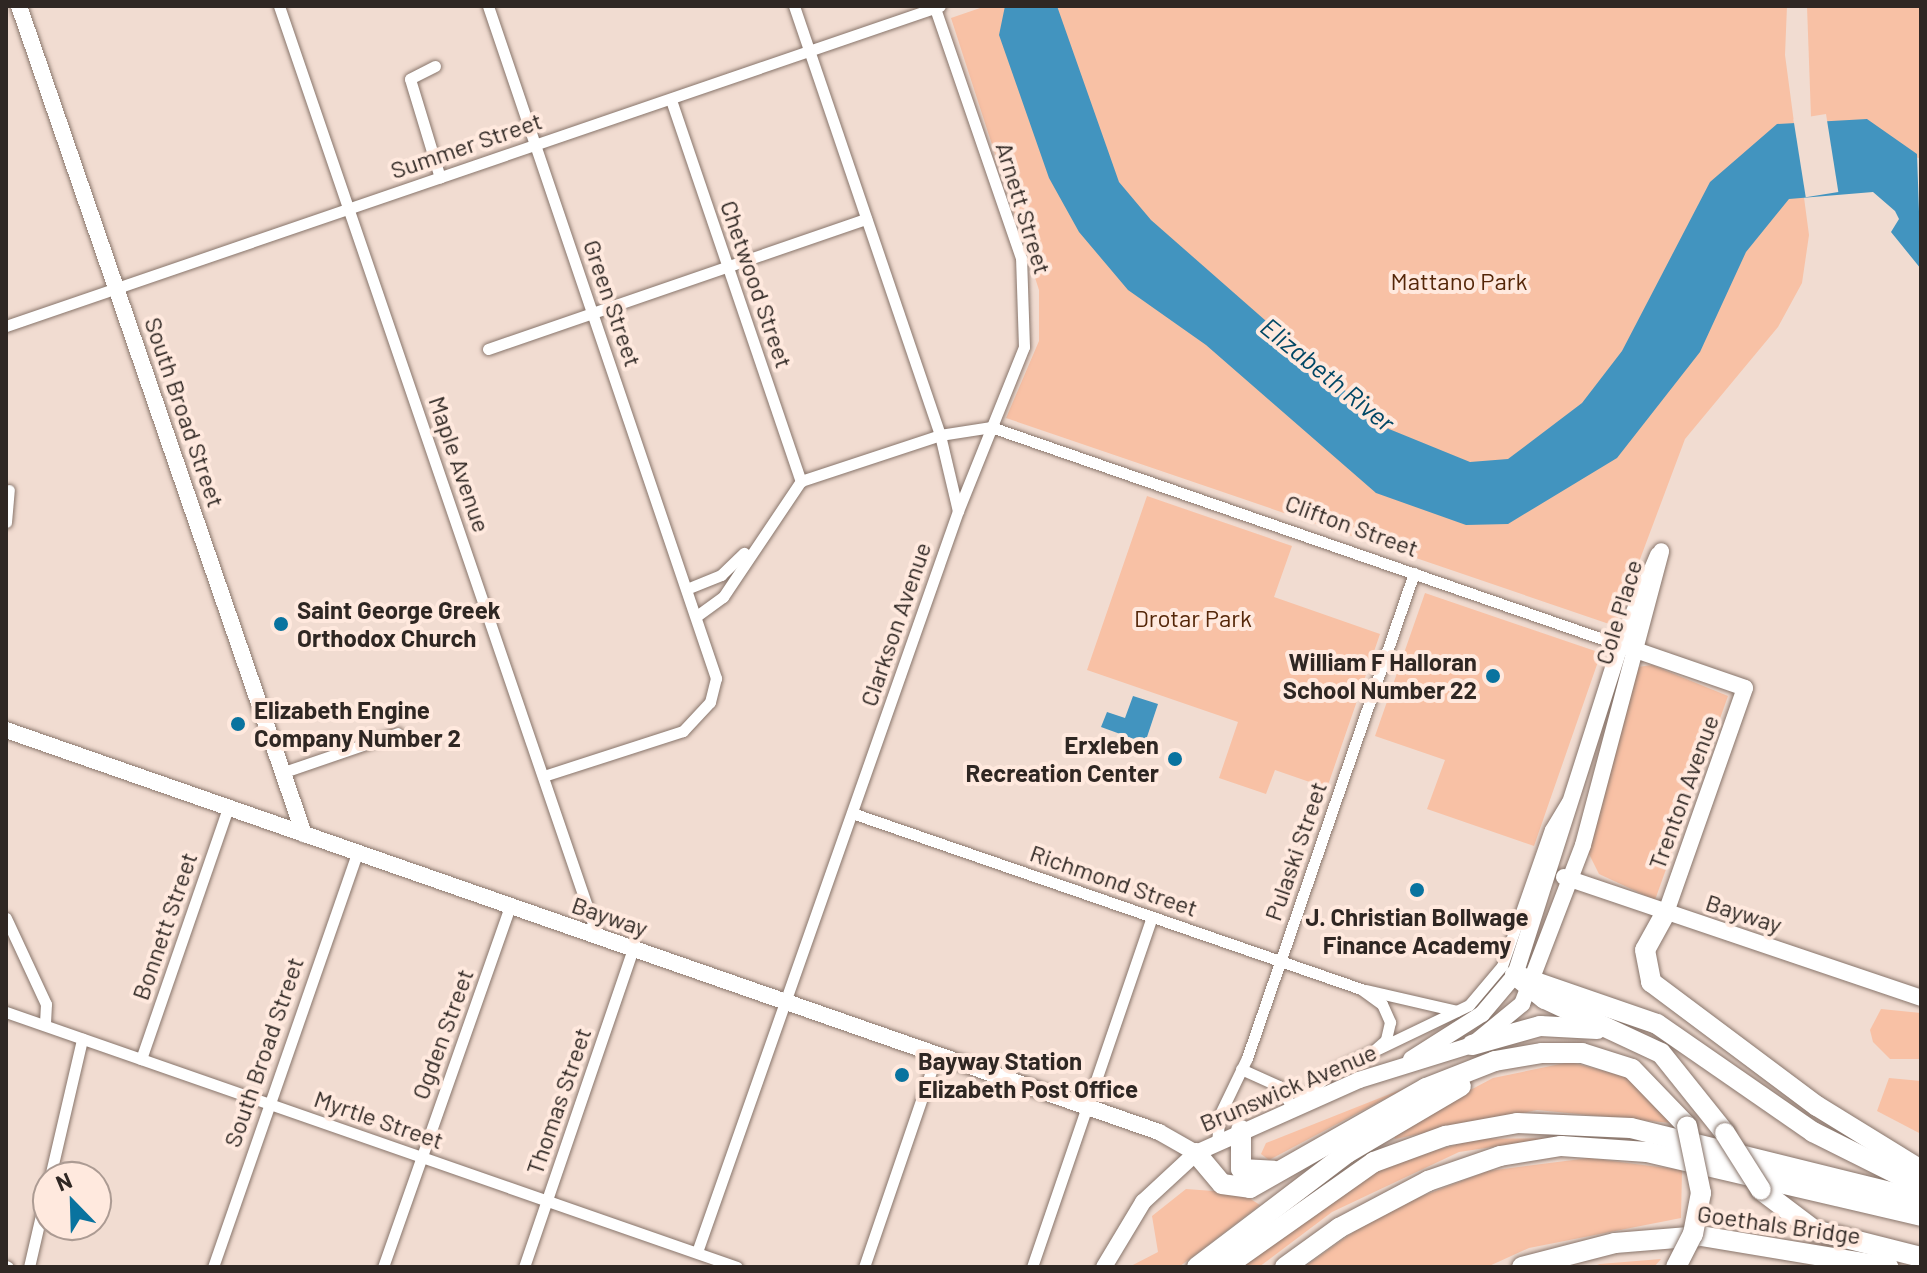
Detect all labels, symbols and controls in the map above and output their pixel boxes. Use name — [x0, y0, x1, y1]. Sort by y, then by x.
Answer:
street label: Summer Street — [386, 106, 546, 184]
street label: Arnett Street — [990, 139, 1058, 277]
street label: Chetwood Street — [715, 196, 799, 372]
street label: Green Street — [578, 236, 648, 370]
park label: Mattano Park — [1391, 267, 1527, 295]
water label: Elizabeth River — [1255, 311, 1401, 437]
street label: South Broad Street — [139, 313, 231, 511]
street label: Maple Avenue — [423, 392, 497, 536]
street label: Clifton Street — [1282, 488, 1422, 562]
street label: Clarkson Avenue — [853, 538, 937, 710]
street label: Cole Place — [1588, 556, 1648, 668]
place label: Saint George Greek Orthodox Church — [297, 596, 501, 652]
park label: Drotar Park — [1134, 604, 1252, 632]
marker: Saint George Greek Orthodox Church — [272, 615, 290, 633]
place label: William F Halloran School Number 22 — [1283, 648, 1477, 704]
marker: William F Halloran School Number 22 — [1484, 667, 1502, 685]
place label: Elizabeth Engine Company Number 2 — [254, 696, 461, 752]
street label: Trenton Avenue — [1642, 711, 1724, 873]
marker: Elizabeth Engine Company Number 2 — [229, 715, 247, 733]
place label: Erxleben Recreation Center — [966, 731, 1159, 787]
marker: Erxleben Recreation Center — [1166, 750, 1184, 768]
street label: Pulaski Street — [1258, 778, 1332, 924]
street label: Richmond Street — [1026, 838, 1202, 922]
street label: Bonnett Street — [125, 848, 203, 1004]
marker: J. Christian Bollwage Finance Academy — [1408, 881, 1426, 899]
street label: Bayway — [1702, 887, 1786, 939]
street label: Bayway — [568, 890, 652, 942]
place label: J. Christian Bollwage Finance Academy — [1305, 903, 1529, 959]
street label: South Broad Street — [217, 953, 309, 1151]
street label: Ogden Street — [405, 965, 479, 1103]
street label: Thomas Street — [519, 1024, 597, 1178]
street label: Brunswick Avenue — [1195, 1037, 1381, 1137]
place label: Bayway Station Elizabeth Post Office — [918, 1047, 1138, 1103]
marker: Bayway Station Elizabeth Post Office — [893, 1066, 911, 1084]
street label: Myrtle Street — [311, 1083, 447, 1155]
north arrow — [32, 1161, 112, 1241]
text: N — [52, 1166, 75, 1196]
street label: Goethals Bridge — [1695, 1198, 1863, 1250]

